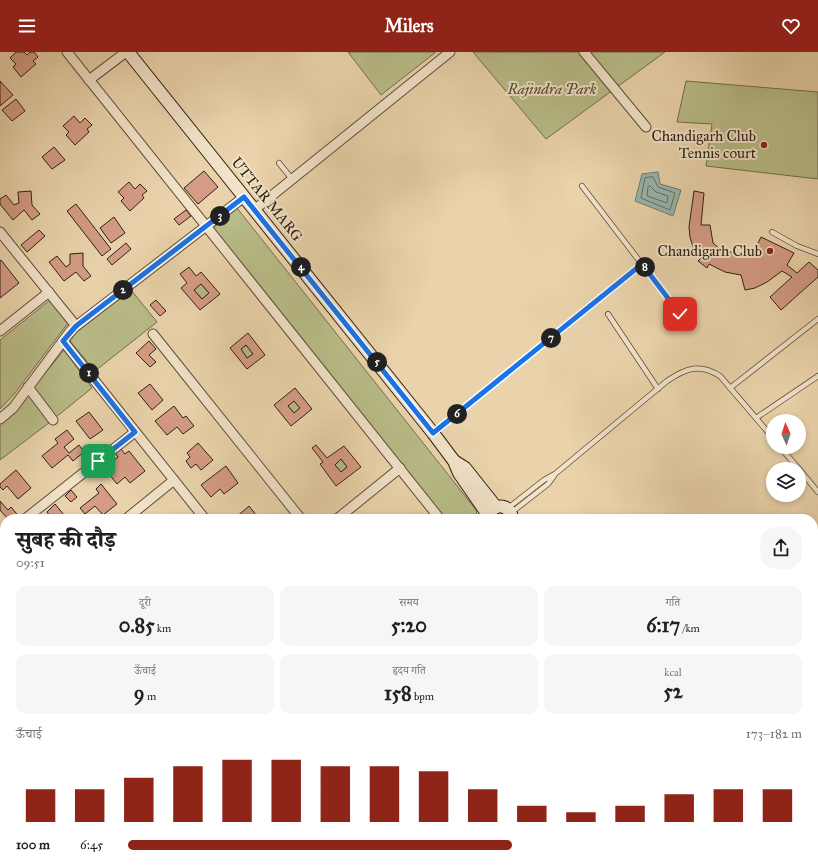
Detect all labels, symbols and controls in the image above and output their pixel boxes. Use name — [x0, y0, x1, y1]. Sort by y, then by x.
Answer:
icon: menu — [16, 15, 38, 37]
text: Milers — [384, 15, 434, 37]
icon: heart — [780, 15, 802, 37]
park label: Rajindra Park — [507, 80, 597, 98]
place label: Chandigarh Club Tennis court — [651, 127, 757, 162]
marker: Chandigarh Club Tennis court — [759, 140, 769, 150]
street label: UTTAR MARG — [228, 153, 306, 245]
pin: 3 — [210, 206, 230, 226]
text: 3 — [218, 209, 222, 222]
place label: Chandigarh Club — [657, 242, 762, 260]
marker: Chandigarh Club — [765, 246, 775, 256]
pin: 4 — [291, 257, 311, 277]
pin: 8 — [635, 257, 655, 277]
text: 4 — [298, 260, 304, 273]
text: 8 — [642, 260, 648, 273]
pin: 2 — [113, 280, 133, 300]
text: 2 — [120, 283, 126, 296]
pin — [663, 297, 697, 331]
icon: check — [669, 303, 691, 325]
pin: 7 — [541, 328, 561, 348]
text: 7 — [548, 331, 554, 344]
pin: 5 — [367, 352, 387, 372]
text: 5 — [374, 355, 380, 368]
pin: 1 — [79, 363, 99, 383]
text: 1 — [87, 366, 91, 379]
pin: 6 — [447, 404, 467, 424]
text: 6 — [454, 407, 460, 420]
north arrow — [766, 414, 806, 454]
map controls — [766, 414, 806, 502]
pin — [81, 444, 115, 478]
icon: arrive — [87, 450, 109, 472]
button: layers — [766, 462, 806, 502]
text: सुबह की दौड़ — [16, 526, 116, 553]
button: share — [760, 527, 802, 569]
text: 09:51 — [16, 555, 45, 571]
text: दूरी — [139, 596, 151, 609]
text: समय — [399, 596, 419, 609]
text: गति — [666, 596, 680, 609]
text: 0.85 — [119, 613, 155, 637]
text: 5:20 — [391, 613, 427, 637]
text: 6:17 — [646, 613, 680, 637]
text: km — [155, 622, 171, 635]
text: /km — [680, 622, 700, 635]
text: ऊँचाई — [134, 664, 156, 677]
text: हृदय गति — [392, 664, 426, 677]
text: kcal — [664, 666, 682, 679]
text: 52 — [663, 679, 683, 703]
text: 9 — [134, 681, 145, 705]
text: 158 — [384, 681, 412, 705]
text: m — [145, 690, 156, 703]
text: bpm — [412, 690, 434, 703]
text: ऊँचाई — [16, 726, 42, 742]
text: 173–182 m — [746, 726, 802, 742]
text: 100 m — [16, 837, 50, 853]
text: 6:45 — [80, 837, 103, 853]

